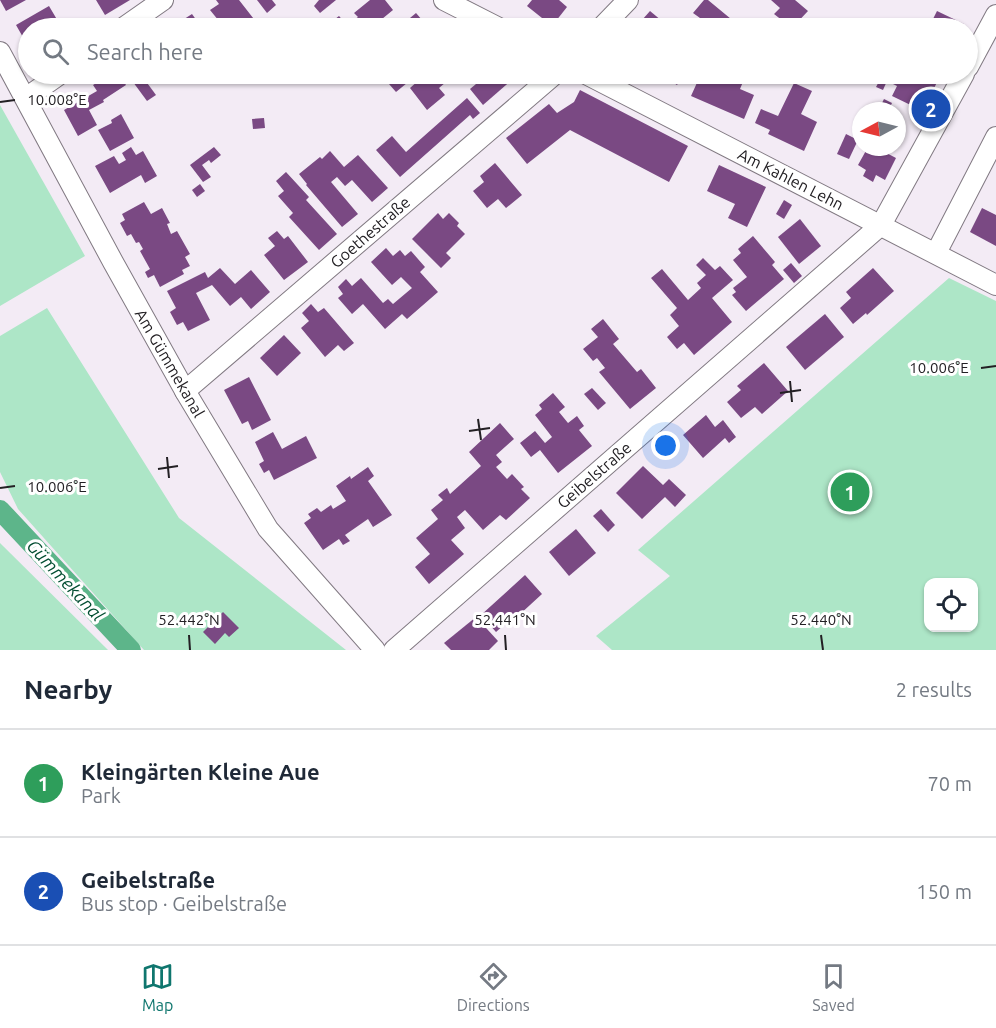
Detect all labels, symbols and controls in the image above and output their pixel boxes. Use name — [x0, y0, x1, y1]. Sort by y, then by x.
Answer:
search box — [18, 18, 978, 84]
icon: search — [39, 35, 72, 68]
text: Search here — [87, 39, 203, 64]
pin: 2 — [912, 86, 950, 132]
text: 10.008°E — [27, 91, 87, 108]
north arrow — [852, 102, 906, 156]
street label: Am Kahlen Lehn — [735, 145, 847, 213]
street label: Goethestraße — [327, 193, 413, 271]
street label: Am Gümmekanal — [132, 306, 208, 420]
text: 10.006°E — [909, 359, 969, 376]
your location — [651, 431, 680, 460]
street label: Geibelstraße — [553, 438, 635, 512]
pin: 1 — [830, 470, 870, 514]
text: 10.006°E — [27, 478, 87, 495]
water label: Gümmekanal — [23, 535, 109, 625]
map controls — [924, 578, 978, 632]
button: locate — [924, 578, 978, 632]
text: 52.442°N — [158, 611, 220, 628]
text: 52.441°N — [474, 611, 536, 628]
text: 52.440°N — [790, 611, 852, 628]
text: Nearby — [24, 675, 112, 704]
text: 2 results — [896, 678, 972, 701]
text: Kleingärten Kleine Aue — [81, 759, 320, 784]
text: 1 — [38, 772, 49, 795]
text: 70 m — [928, 772, 972, 795]
text: Park — [81, 784, 121, 807]
text: Geibelstraße — [81, 867, 215, 892]
text: 2 — [38, 880, 49, 903]
text: 150 m — [916, 880, 972, 903]
text: Bus stop · Geibelstraße — [81, 892, 287, 915]
tab: Map — [141, 960, 174, 1014]
tab: Directions — [457, 960, 530, 1014]
tab: Saved — [812, 960, 855, 1014]

